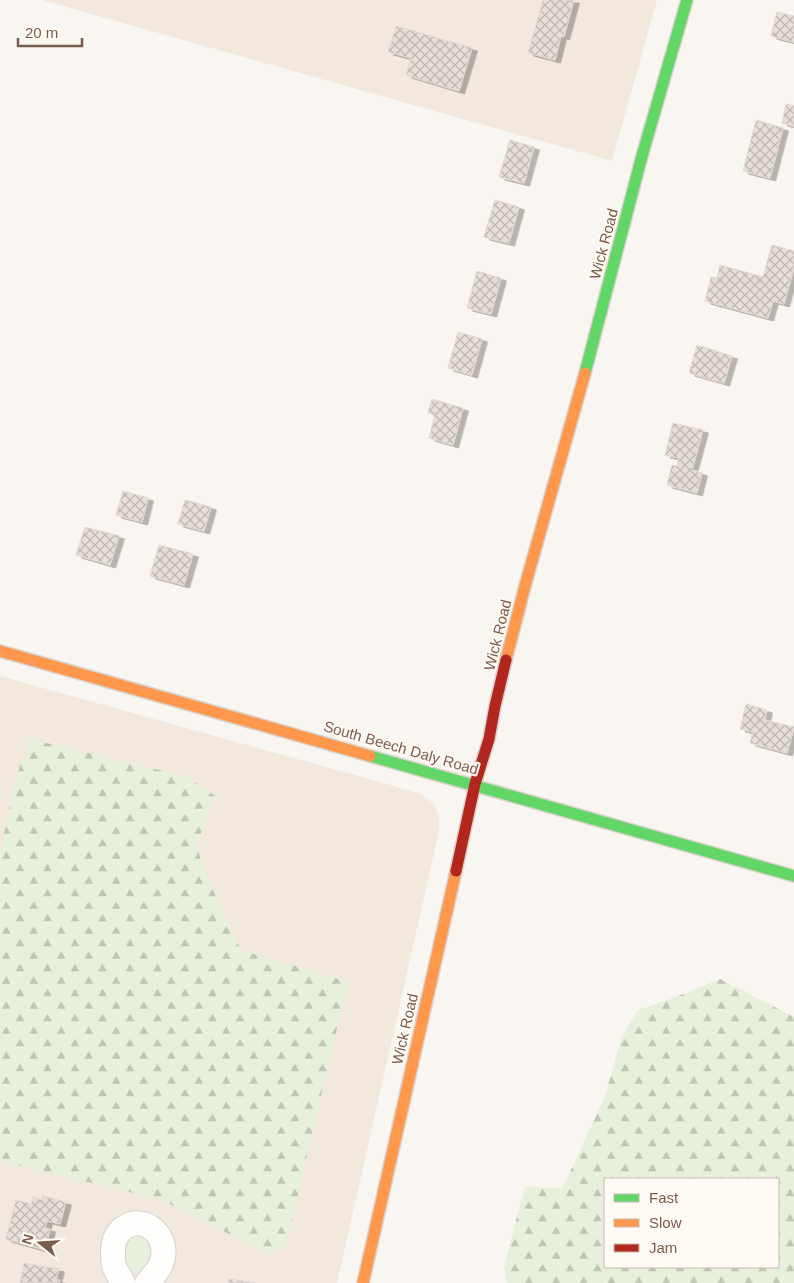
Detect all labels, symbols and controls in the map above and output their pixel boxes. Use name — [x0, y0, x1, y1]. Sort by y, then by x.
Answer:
scale bar — [18, 15, 81, 47]
text: 20 m — [25, 24, 58, 41]
street label: Wick Road — [586, 207, 621, 281]
street label: Wick Road — [480, 598, 515, 672]
street label: South Beech Daly Road — [322, 717, 480, 778]
street label: Wick Road — [388, 992, 421, 1066]
legend — [604, 1178, 779, 1268]
text: Fast — [649, 1189, 679, 1206]
text: Slow — [649, 1214, 682, 1231]
north arrow — [15, 1218, 65, 1268]
text: N — [18, 1232, 37, 1246]
text: Jam — [649, 1239, 677, 1256]

